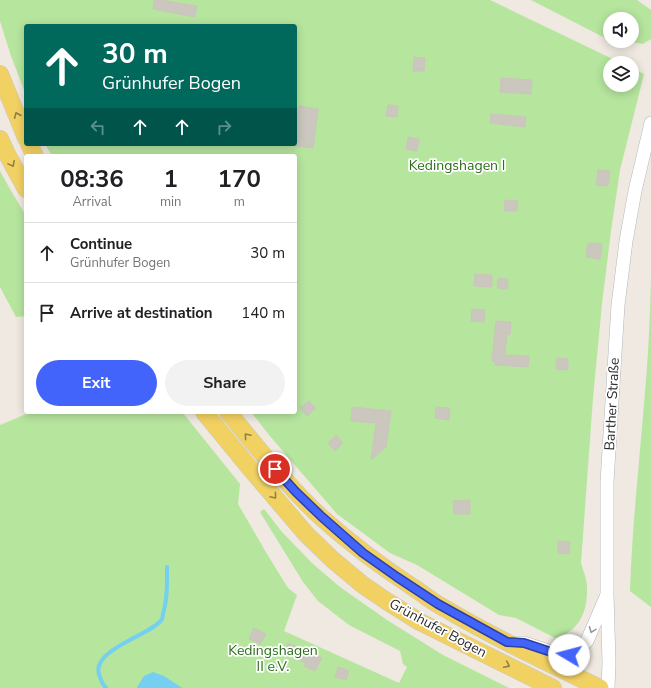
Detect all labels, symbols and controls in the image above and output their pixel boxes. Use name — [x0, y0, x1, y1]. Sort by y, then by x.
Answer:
map controls — [603, 12, 639, 92]
button: sound — [603, 12, 639, 48]
text: 30 m — [102, 35, 168, 73]
icon: ahead — [36, 40, 88, 92]
button: layers — [603, 56, 639, 92]
text: Grünhufer Bogen — [102, 71, 241, 95]
one-way arrow — [13, 112, 21, 119]
icon: left — [87, 116, 109, 138]
icon: ahead — [129, 116, 151, 138]
icon: ahead — [171, 116, 193, 138]
icon: right — [213, 116, 235, 138]
park label: Kedingshagen I — [409, 156, 505, 175]
one-way arrow — [8, 160, 15, 167]
text: 08:36 — [60, 163, 124, 195]
text: 1 — [163, 163, 178, 195]
text: 170 — [218, 163, 261, 195]
text: Arrival — [72, 193, 112, 211]
text: min — [160, 193, 181, 211]
text: m — [234, 193, 245, 211]
text: Continue — [70, 234, 132, 254]
icon: ahead — [36, 242, 58, 264]
text: 30 m — [250, 243, 285, 263]
text: Grünhufer Bogen — [70, 254, 170, 272]
icon: arrive — [36, 302, 58, 324]
text: Arrive at destination — [70, 303, 213, 323]
text: 140 m — [241, 303, 285, 323]
street label: Barther Straße — [600, 357, 624, 451]
button: Exit — [36, 360, 157, 406]
button: Share — [165, 360, 285, 406]
one-way arrow — [245, 433, 252, 440]
pin — [258, 452, 292, 486]
icon: arrive — [264, 458, 286, 480]
one-way arrow — [269, 491, 276, 499]
street label: Grünhufer Bogen — [386, 594, 490, 662]
one-way arrow — [589, 626, 597, 633]
position arrow — [548, 634, 590, 676]
park label: Kedingshagen II e.V. — [228, 641, 318, 676]
one-way arrow — [503, 660, 511, 668]

